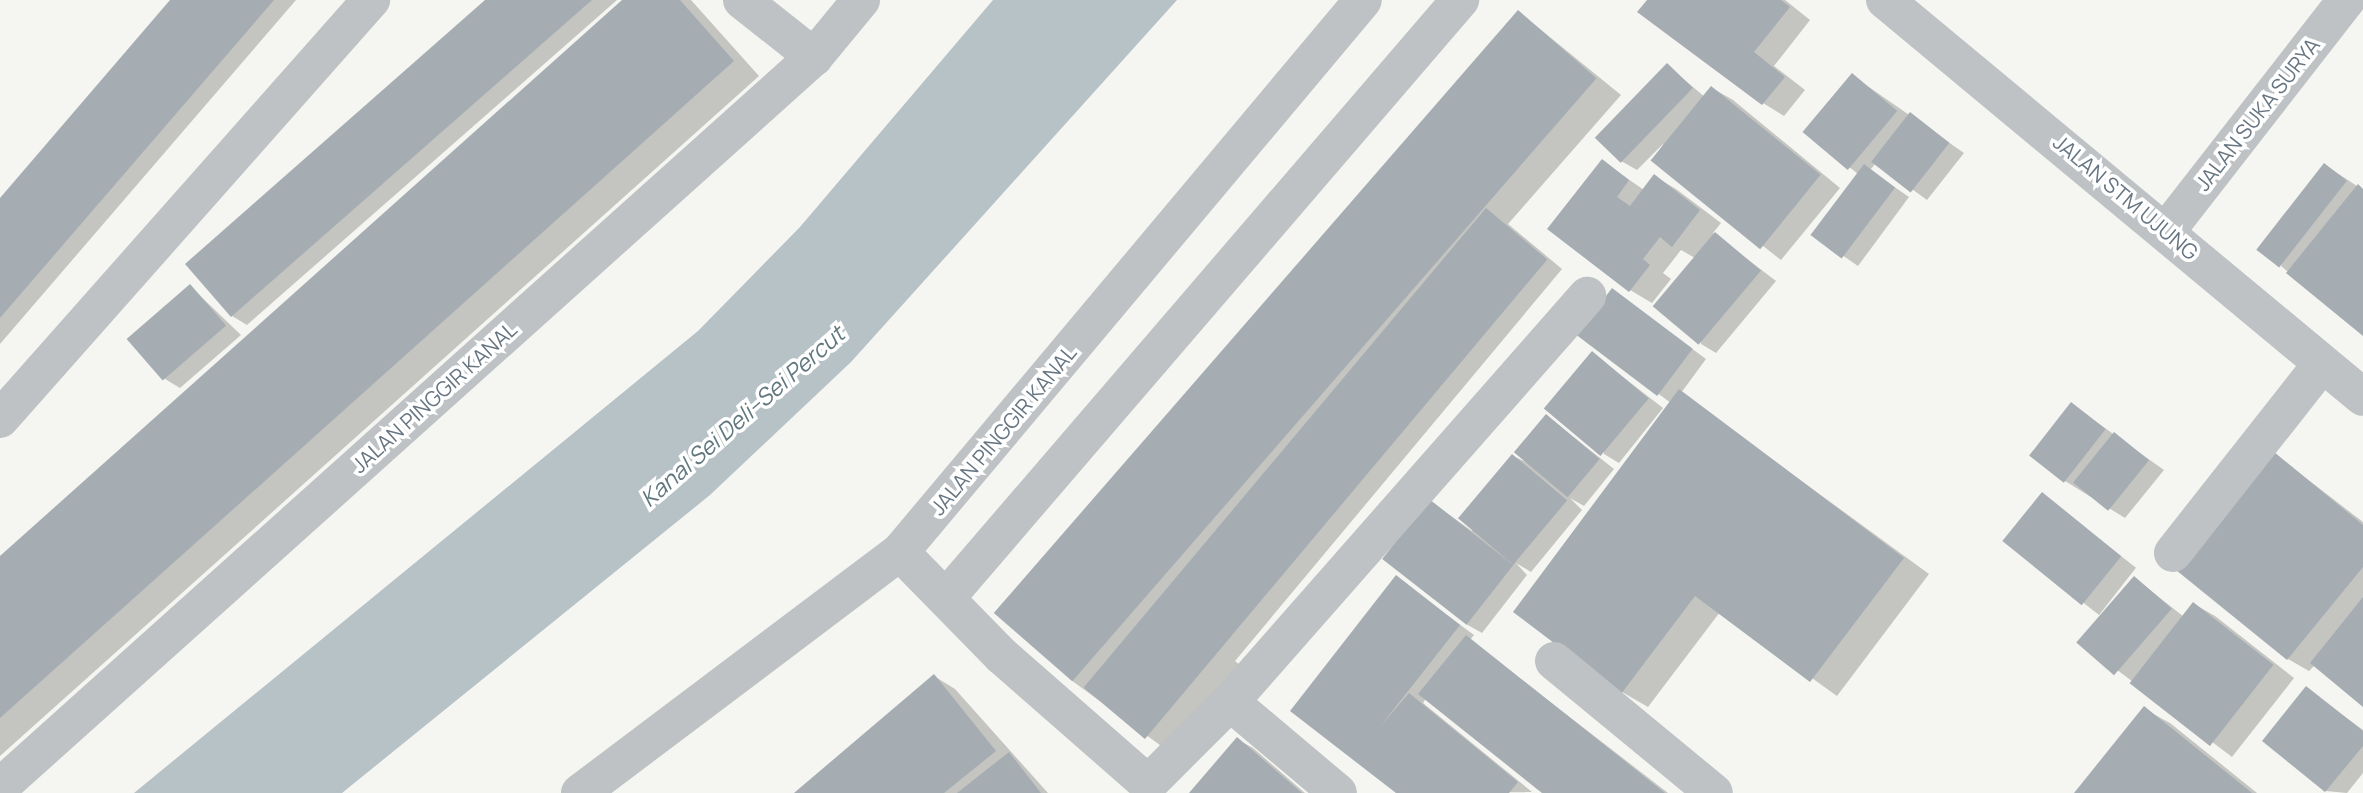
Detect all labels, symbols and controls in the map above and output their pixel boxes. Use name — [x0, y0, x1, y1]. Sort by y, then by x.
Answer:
street label: JALAN SUKA SURYA — [2189, 33, 2325, 195]
street label: JALAN STM UJUNG — [2049, 129, 2203, 265]
street label: JALAN PINGGIR KANAL — [346, 316, 522, 478]
water label: Kanal Sei Deli–Sei Percut — [634, 320, 850, 512]
street label: JALAN PINGGIR KANAL — [925, 340, 1081, 520]

